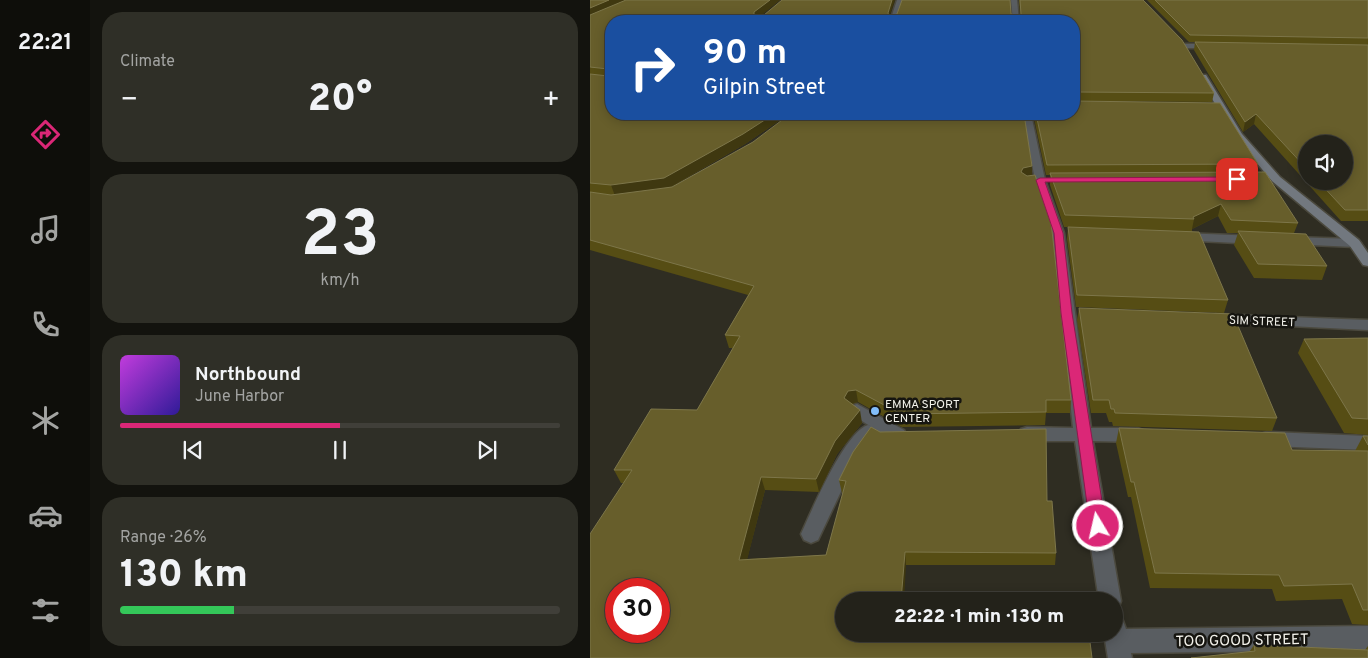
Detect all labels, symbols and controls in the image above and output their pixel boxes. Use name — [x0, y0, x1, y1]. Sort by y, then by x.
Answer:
text: 22:21 — [18, 30, 72, 57]
text: 90 m — [703, 32, 787, 76]
icon: right — [620, 35, 685, 100]
text: Climate — [120, 52, 175, 72]
text: Gilpin Street — [703, 75, 826, 102]
text: 20° — [308, 76, 372, 125]
text: − — [120, 83, 138, 119]
text: + — [542, 83, 560, 119]
icon: directions — [28, 117, 63, 152]
map controls — [1298, 135, 1353, 190]
button: sound — [1298, 135, 1353, 190]
pin — [1216, 158, 1258, 200]
icon: arrive — [1223, 165, 1251, 193]
text: 23 — [301, 197, 379, 279]
icon: music — [28, 212, 63, 247]
text: km/h — [321, 271, 359, 291]
icon: phone — [28, 307, 63, 342]
street label: SIM STREET — [1229, 313, 1295, 331]
text: Northbound — [195, 363, 301, 387]
text: June Harbor — [195, 387, 284, 407]
place label: EMMA SPORT CENTER — [885, 397, 960, 427]
icon: climate — [28, 403, 63, 438]
marker: EMMA SPORT CENTER — [869, 405, 881, 417]
icon: previous — [179, 436, 207, 464]
icon: pause — [326, 436, 354, 464]
icon: next — [473, 436, 501, 464]
icon: car — [28, 498, 63, 533]
position arrow — [1071, 499, 1123, 551]
text: Range · 26% — [120, 528, 207, 548]
text: 130 km — [120, 552, 248, 601]
speed limit sign: 30 — [605, 578, 670, 643]
icon: filters — [28, 593, 63, 628]
text: 22:22 · 1 min · 130 m — [894, 605, 1064, 629]
street label: TOO GOOD STREET — [1175, 631, 1309, 652]

